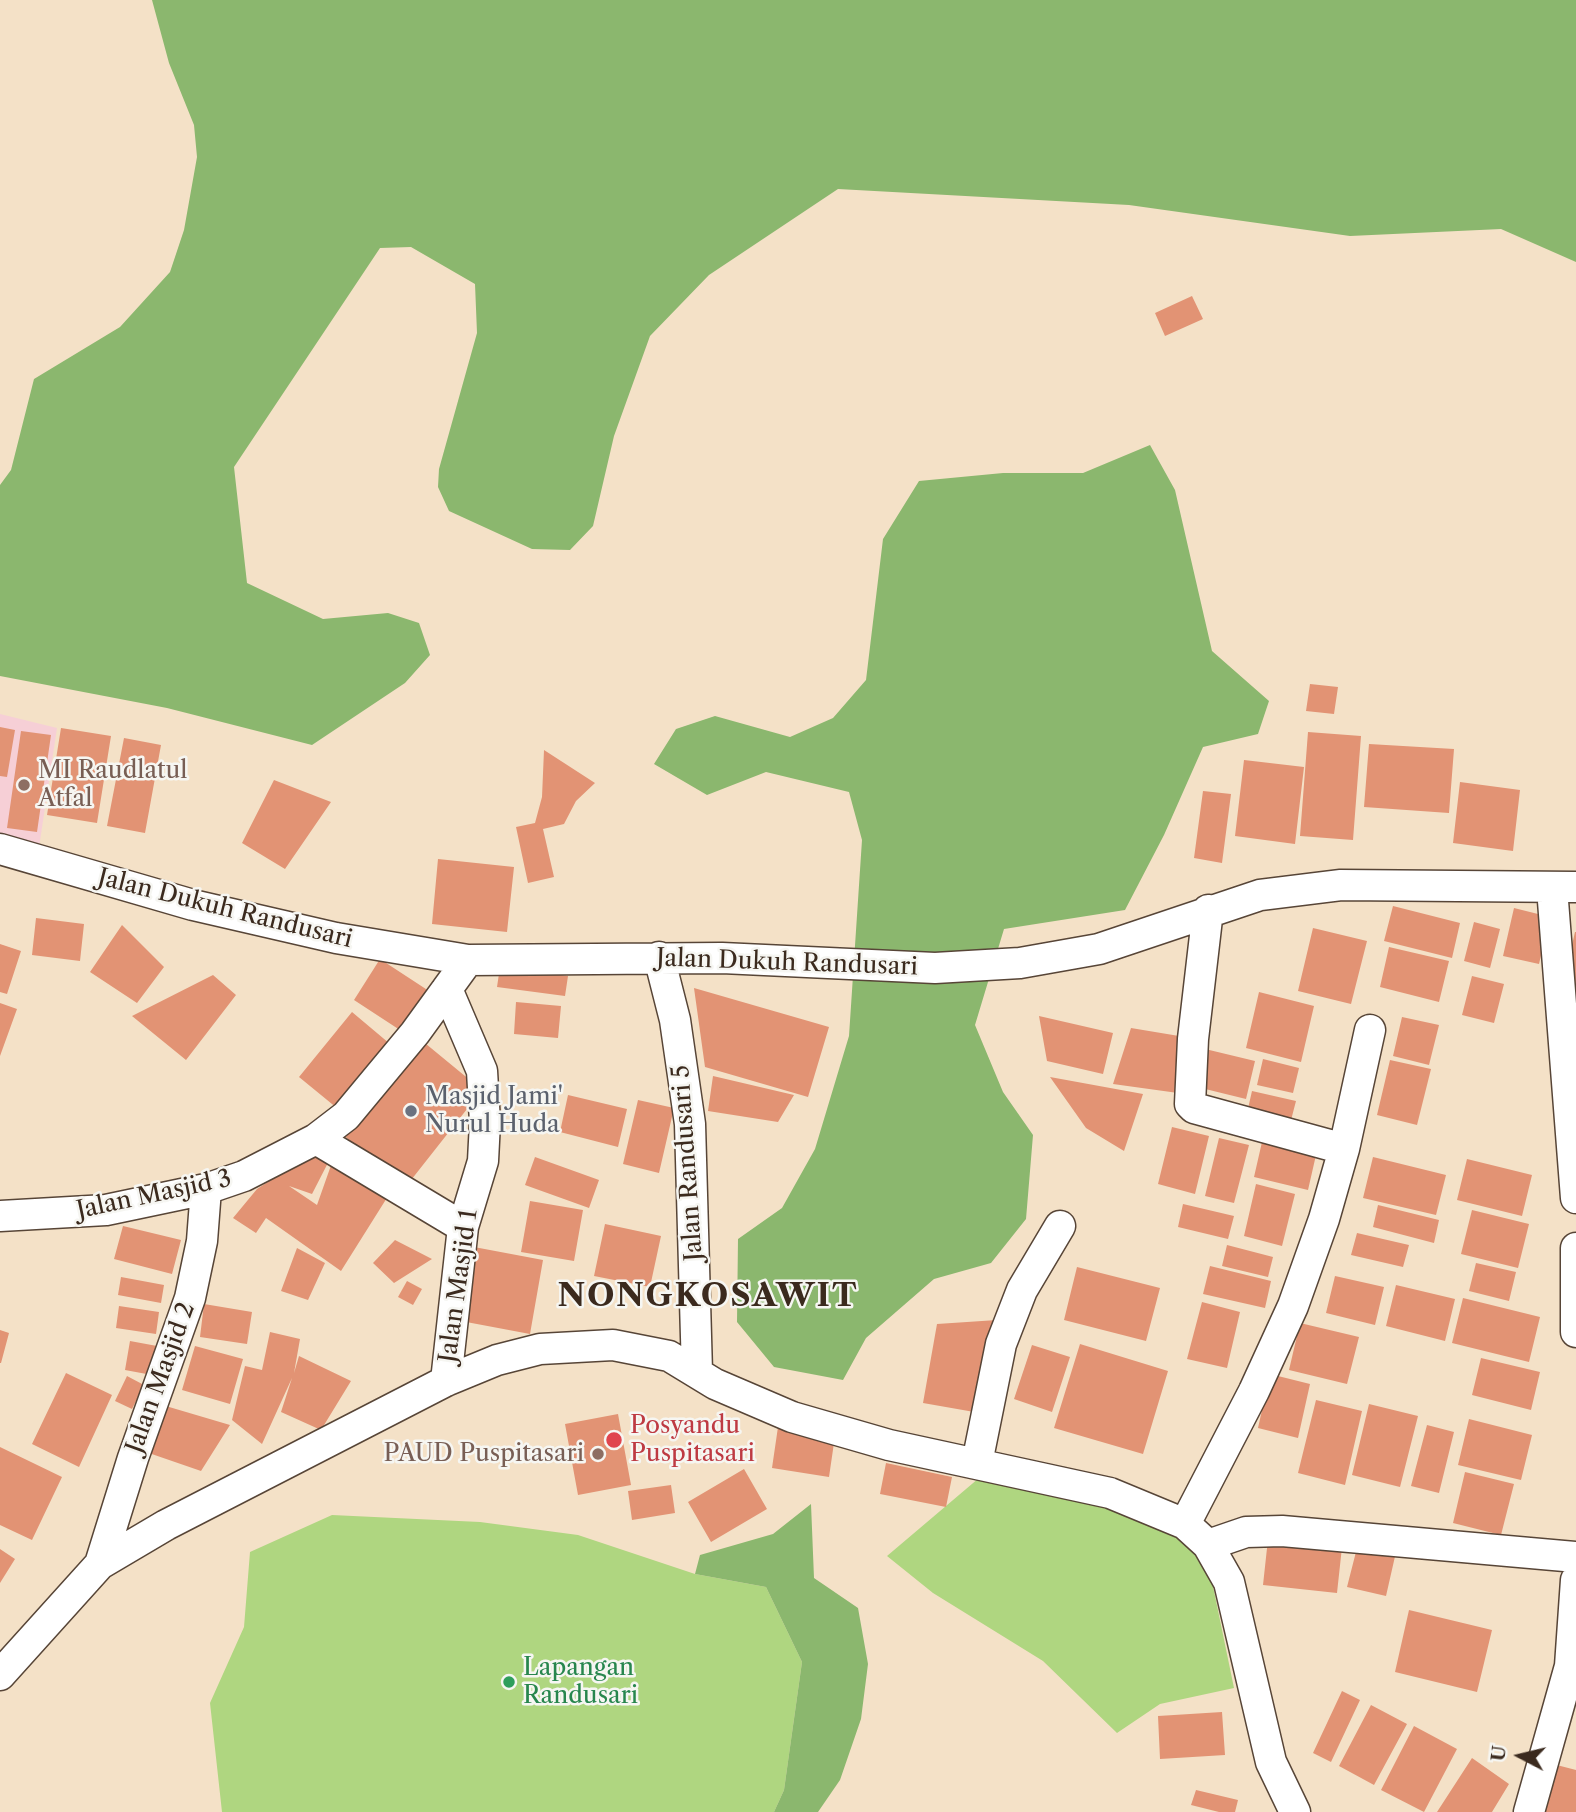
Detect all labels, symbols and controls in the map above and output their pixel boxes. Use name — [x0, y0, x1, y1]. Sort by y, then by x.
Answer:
place label: MI Raudlatul Atfal — [38, 757, 187, 813]
marker: MI Raudlatul Atfal — [16, 777, 32, 793]
street label: Jalan Dukuh Randusari — [95, 863, 355, 955]
street label: Jalan Dukuh Randusari — [656, 944, 918, 982]
street label: Jalan Randusari 5 — [667, 1064, 709, 1262]
place label: Masjid Jami' Nurul Huda — [425, 1083, 563, 1139]
marker: Masjid Jami' Nurul Huda — [403, 1103, 419, 1119]
street label: Jalan Masjid 3 — [74, 1165, 234, 1225]
street label: Jalan Masjid 1 — [434, 1208, 484, 1364]
district label: NONGKOSAWIT — [559, 1278, 857, 1316]
street label: Jalan Masjid 2 — [120, 1299, 202, 1457]
place label: Posyandu Puspitasari — [630, 1412, 755, 1468]
marker: Posyandu Puspitasari — [604, 1430, 624, 1450]
place label: PAUD Puspitasari — [383, 1440, 584, 1468]
marker: PAUD Puspitasari — [590, 1446, 606, 1462]
place label: Lapangan Randusari — [523, 1654, 638, 1710]
marker: Lapangan Randusari — [501, 1674, 517, 1690]
north arrow — [1485, 1721, 1555, 1791]
text: U — [1486, 1744, 1511, 1762]

